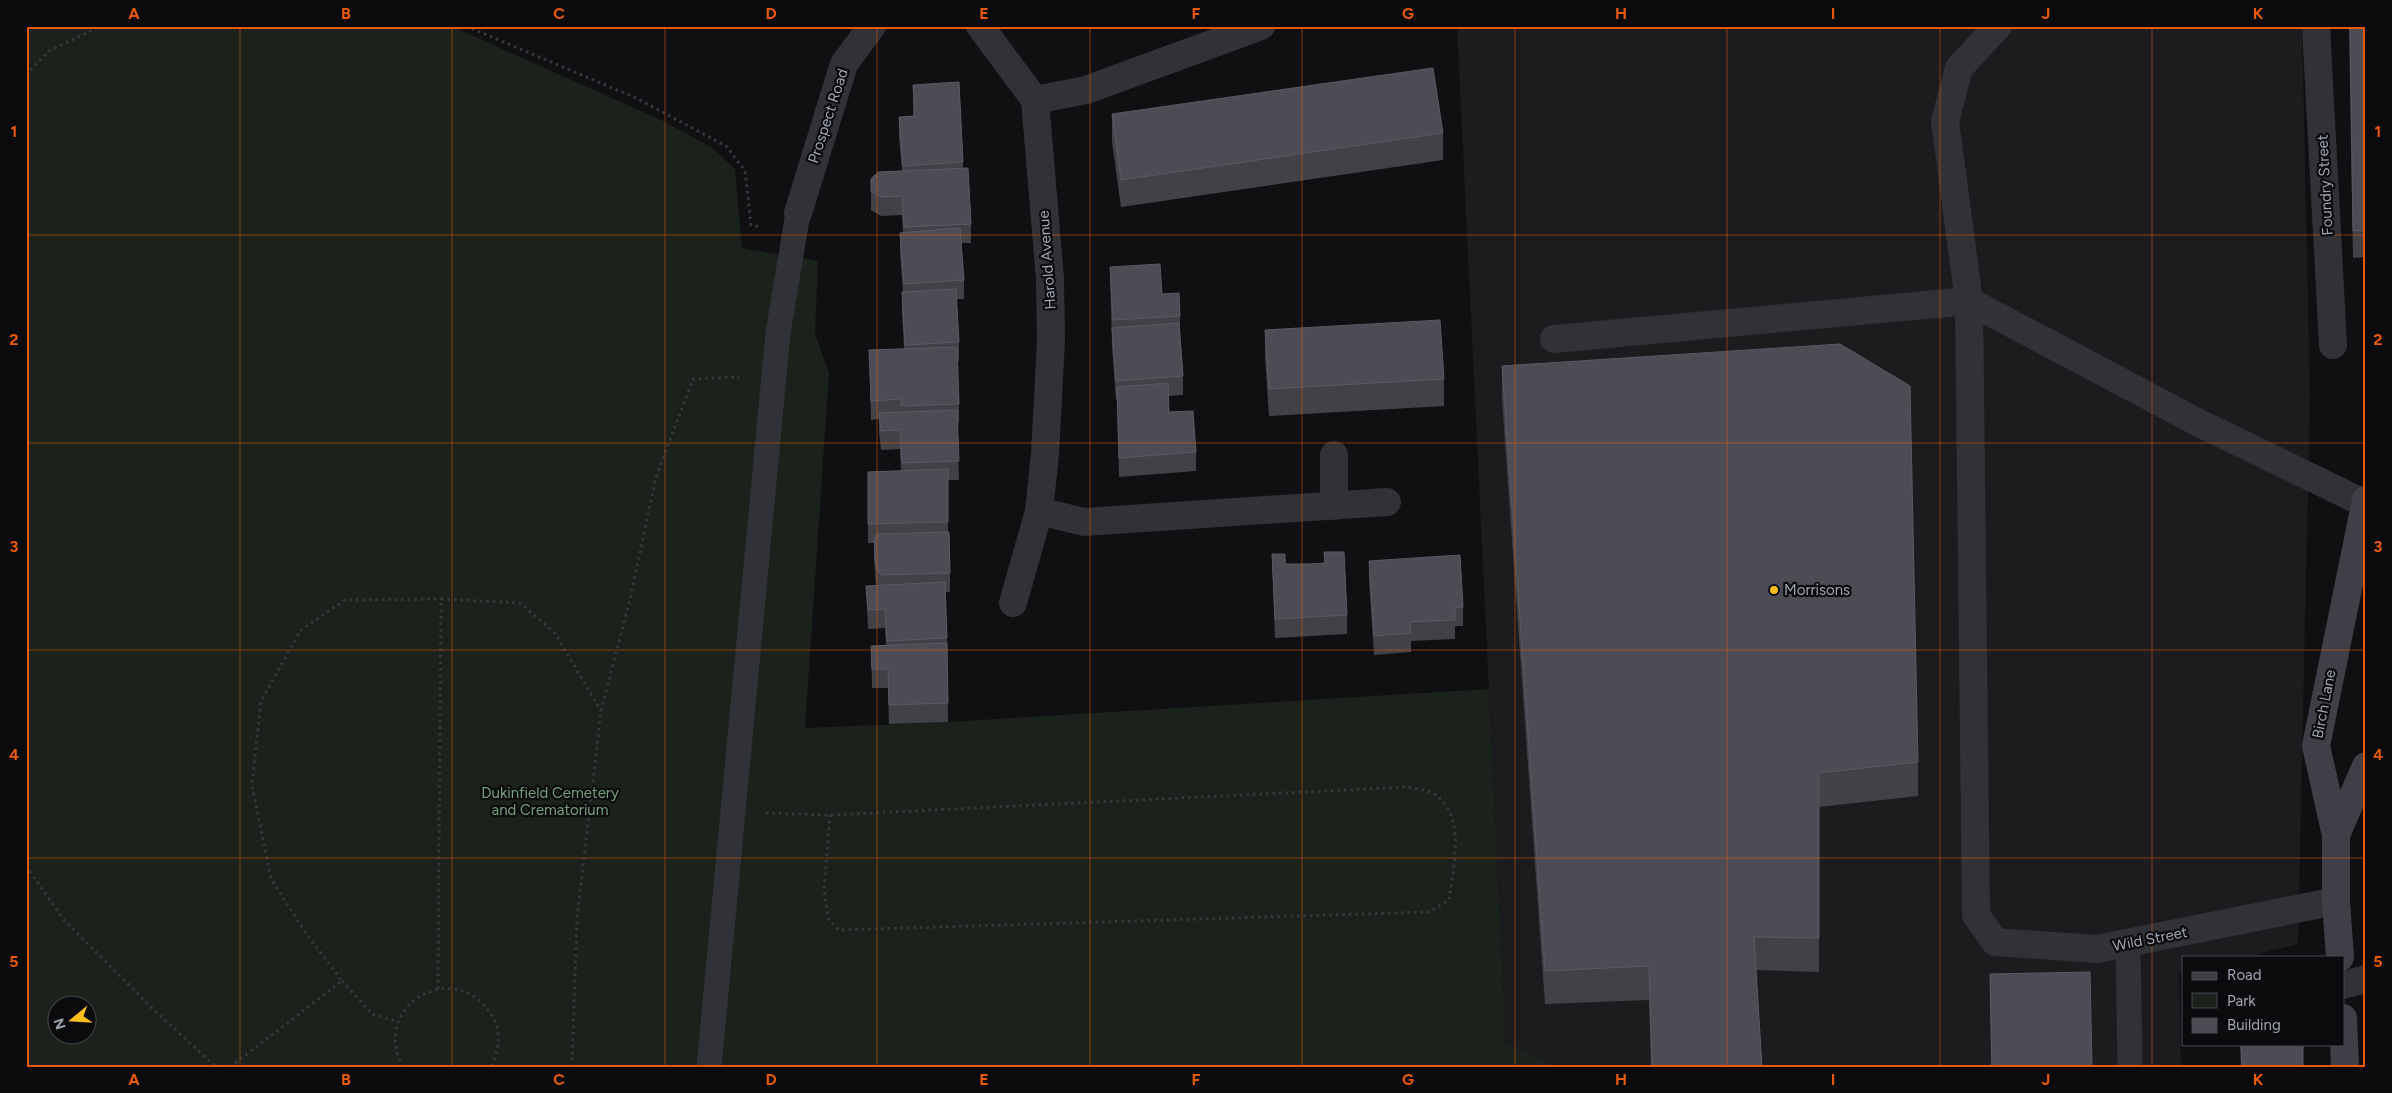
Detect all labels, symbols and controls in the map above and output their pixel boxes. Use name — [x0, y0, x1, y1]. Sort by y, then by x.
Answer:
text: A — [128, 4, 140, 23]
text: B — [341, 4, 351, 23]
text: C — [553, 4, 565, 23]
text: D — [765, 4, 777, 23]
text: E — [979, 4, 989, 23]
text: F — [1192, 4, 1201, 23]
text: G — [1402, 4, 1414, 23]
text: H — [1615, 4, 1627, 23]
text: I — [1831, 4, 1835, 23]
text: J — [2042, 4, 2050, 23]
text: K — [2253, 4, 2264, 23]
street label: Prospect Road — [804, 66, 852, 166]
text: 1 — [11, 122, 17, 141]
text: 1 — [2375, 122, 2381, 141]
street label: Foundry Street — [2313, 134, 2337, 236]
street label: Harold Avenue — [1035, 210, 1059, 310]
text: 2 — [9, 330, 19, 349]
text: 2 — [2373, 330, 2383, 349]
text: 3 — [10, 537, 19, 556]
text: 3 — [2374, 537, 2383, 556]
place label: Morrisons — [1784, 581, 1850, 599]
marker: Morrisons — [1768, 584, 1780, 596]
street label: Birch Lane — [2308, 668, 2340, 740]
text: 4 — [9, 745, 19, 764]
text: 4 — [2373, 745, 2383, 764]
park label: Dukinfield Cemetery and Crematorium — [481, 784, 619, 819]
street label: Wild Street — [2111, 923, 2189, 955]
text: 5 — [9, 952, 19, 971]
text: 5 — [2373, 952, 2383, 971]
legend — [2182, 956, 2344, 1046]
text: Road — [2227, 966, 2262, 984]
text: Park — [2227, 992, 2256, 1010]
north arrow — [48, 996, 98, 1046]
text: N — [50, 1016, 70, 1032]
text: Building — [2227, 1016, 2281, 1034]
text: A — [128, 1070, 140, 1089]
text: B — [341, 1070, 351, 1089]
text: C — [553, 1070, 565, 1089]
text: D — [765, 1070, 777, 1089]
text: E — [979, 1070, 989, 1089]
text: F — [1192, 1070, 1201, 1089]
text: G — [1402, 1070, 1414, 1089]
text: H — [1615, 1070, 1627, 1089]
text: I — [1831, 1070, 1835, 1089]
text: J — [2042, 1070, 2050, 1089]
text: K — [2253, 1070, 2264, 1089]

